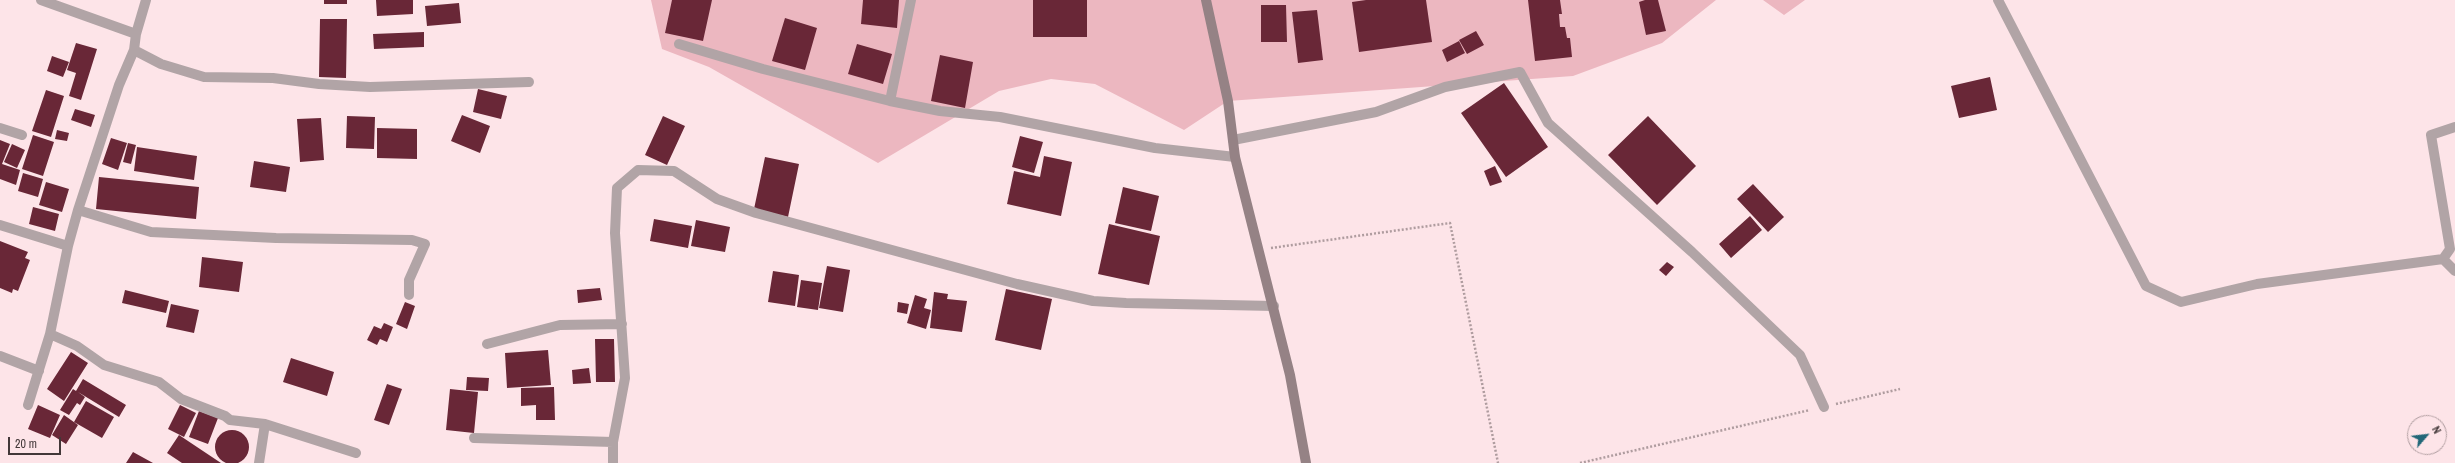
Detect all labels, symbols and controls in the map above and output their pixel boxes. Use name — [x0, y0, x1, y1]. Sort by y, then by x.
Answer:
north arrow — [2407, 415, 2447, 455]
text: N — [2429, 424, 2444, 436]
scale bar — [10, 429, 63, 455]
text: 20 m — [15, 436, 37, 452]

